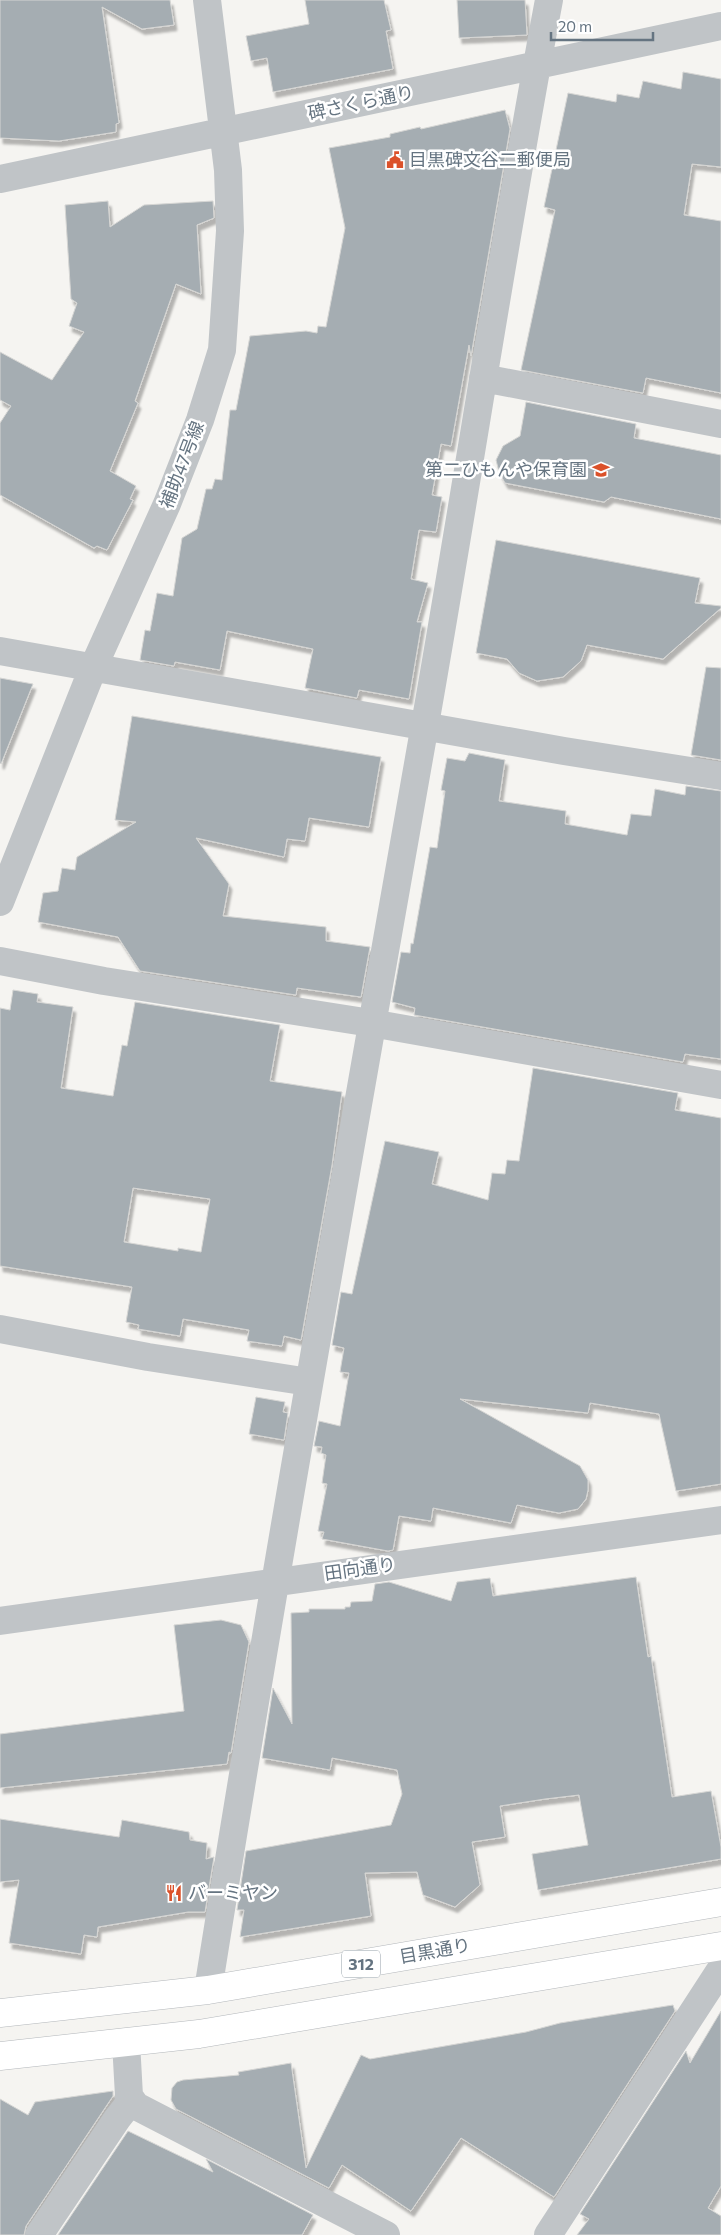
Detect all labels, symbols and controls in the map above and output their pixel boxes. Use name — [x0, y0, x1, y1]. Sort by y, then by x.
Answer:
scale bar — [551, 10, 654, 42]
text: 20 m — [558, 17, 592, 35]
street label: 碑さくら通り — [306, 80, 416, 124]
place label: 目黒碑文谷二郵便局 — [409, 148, 571, 170]
public building icon: 目黒碑文谷二郵便局 — [385, 150, 405, 170]
street label: 補助47号線 — [154, 418, 208, 512]
place label: 第二ひもんや保育園 — [425, 458, 587, 480]
school or university icon: 第二ひもんや保育園 — [591, 460, 611, 480]
street label: 田向通り — [323, 1552, 397, 1584]
place label: バーミヤン — [188, 1881, 278, 1903]
restaurant icon: バーミヤン — [164, 1883, 184, 1903]
street label: 目黒通り — [397, 1933, 472, 1967]
road number: 312 — [342, 1950, 380, 1978]

